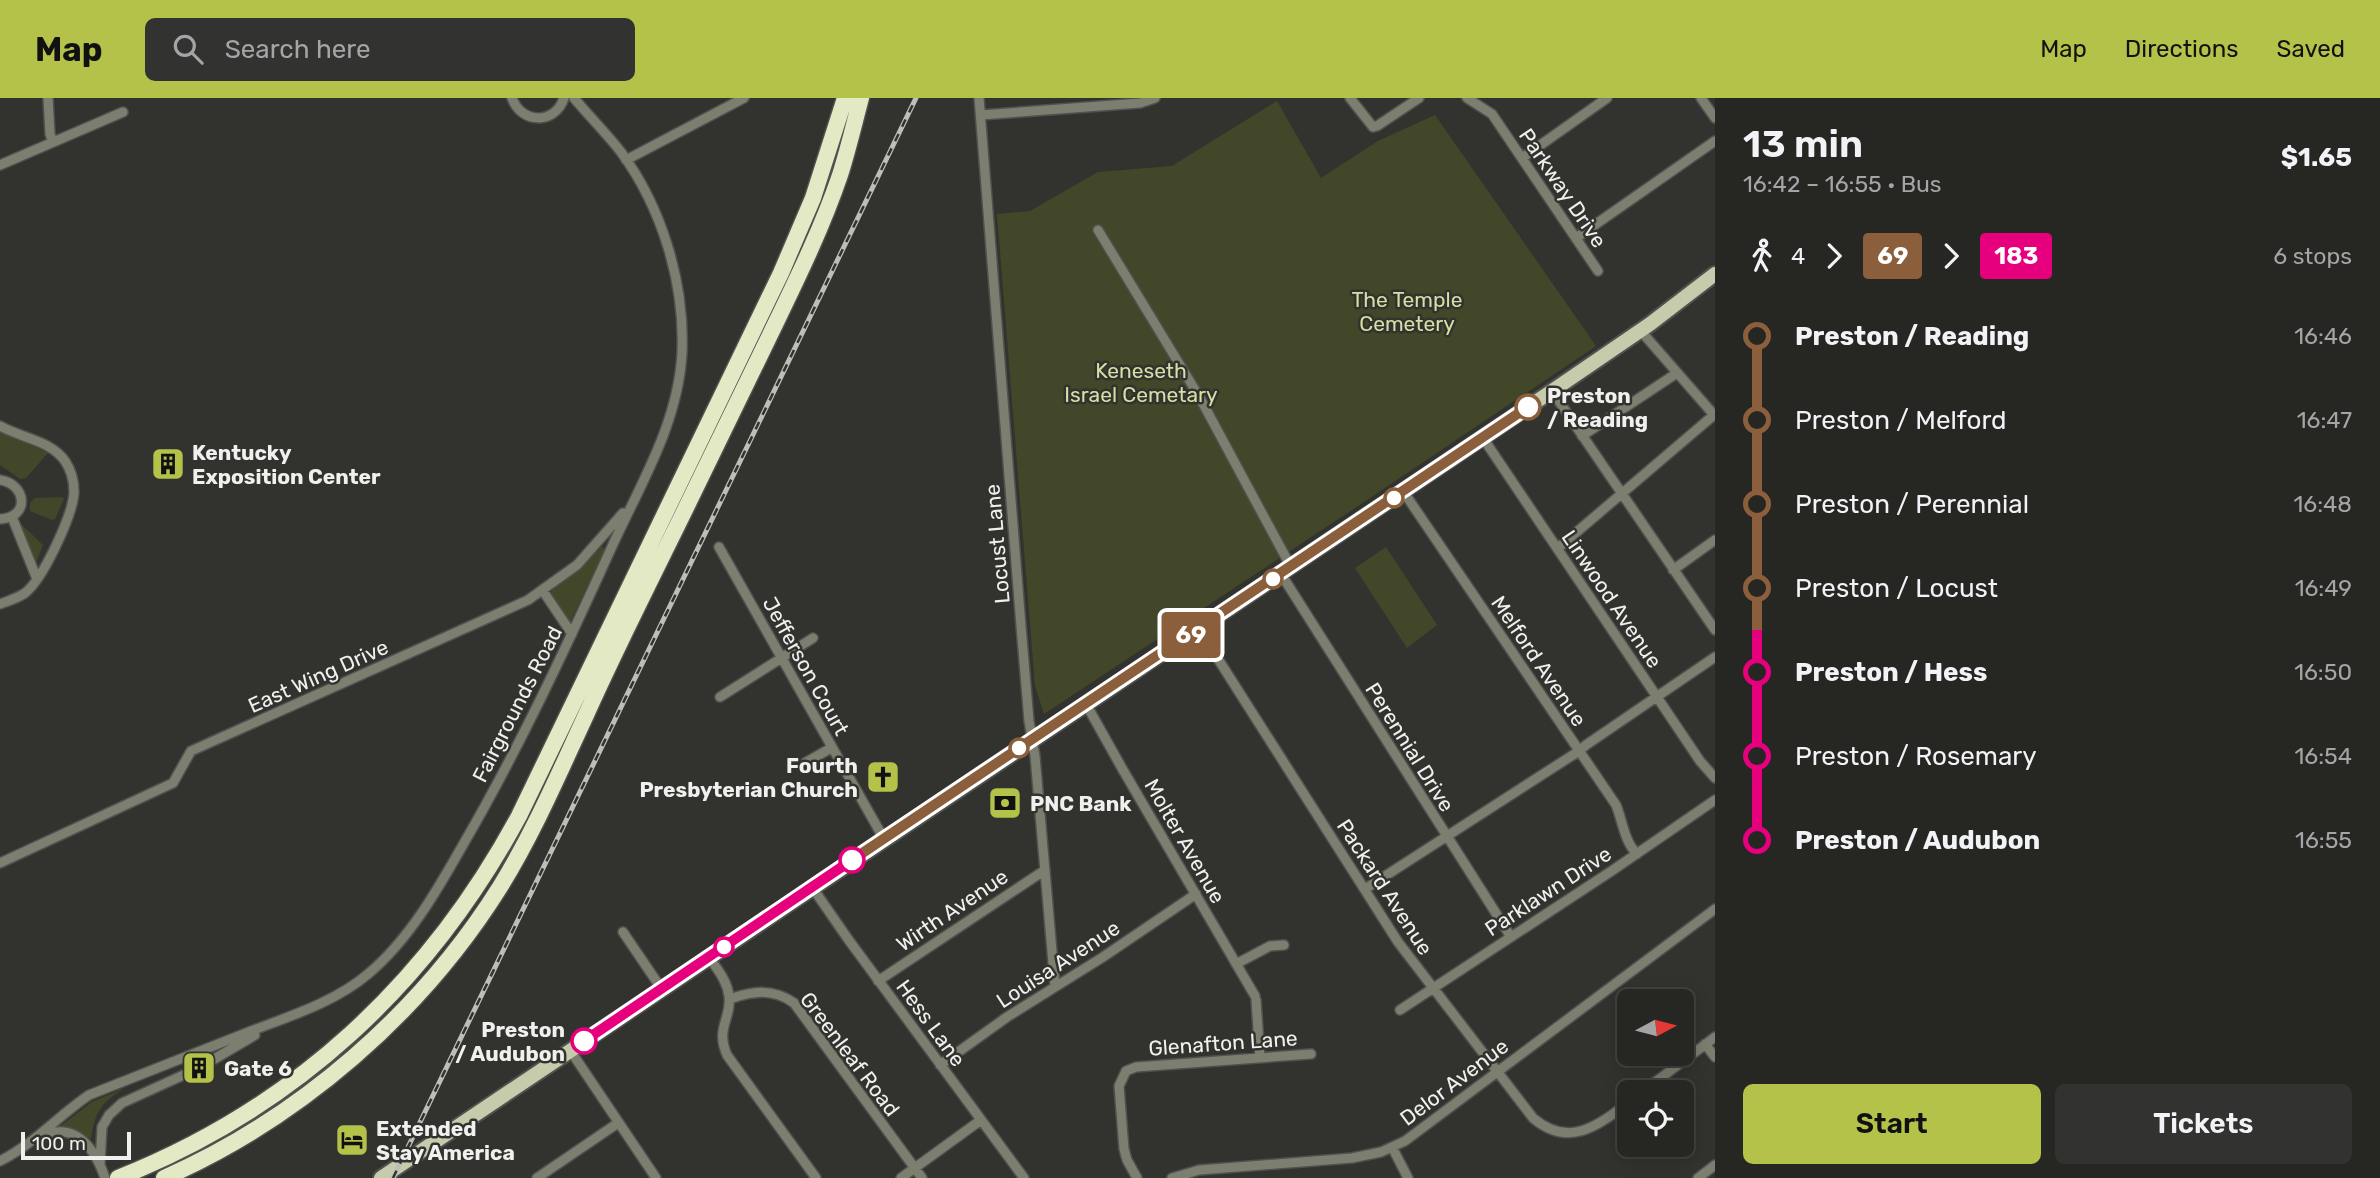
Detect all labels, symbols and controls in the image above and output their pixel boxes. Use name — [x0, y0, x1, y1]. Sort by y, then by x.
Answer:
search box — [145, 18, 635, 81]
text: Map — [35, 30, 103, 69]
icon: search — [169, 30, 207, 68]
text: Search here — [225, 34, 370, 65]
text: Map — [2040, 35, 2087, 63]
text: Directions — [2125, 35, 2238, 63]
text: Saved — [2276, 35, 2345, 63]
text: 13 min — [1743, 121, 1863, 167]
street label: Parkway Drive — [1514, 124, 1612, 252]
text: $1.65 — [2281, 142, 2352, 173]
text: 16:42 – 16:55 · Bus — [1743, 170, 1942, 198]
icon: walk — [1743, 237, 1781, 275]
icon: forward — [1815, 237, 1853, 275]
icon: forward — [1932, 237, 1970, 275]
text: 4 — [1791, 242, 1805, 270]
text: 69 — [1877, 242, 1908, 270]
text: 183 — [1994, 242, 2038, 270]
text: 6 stops — [2273, 242, 2352, 270]
park label: The Temple Cemetery — [1352, 287, 1462, 336]
text: Preston / Reading — [1795, 321, 2029, 352]
text: 16:46 — [2294, 322, 2352, 350]
park label: Keneseth Israel Cemetary — [1064, 358, 1218, 407]
place label: Preston / Reading — [1547, 383, 1648, 432]
marker: Preston / Reading — [1515, 394, 1541, 420]
text: Preston / Melford — [1795, 405, 2007, 436]
text: 16:47 — [2297, 406, 2352, 434]
place label: Kentucky Exposition Center — [192, 440, 381, 489]
building icon: Kentucky Exposition Center — [149, 445, 187, 483]
street label: Locust Lane — [979, 483, 1015, 605]
unlabelled marker — [1384, 488, 1404, 508]
text: Preston / Perennial — [1795, 489, 2029, 520]
text: 16:48 — [2293, 490, 2352, 518]
street label: Linwood Avenue — [1557, 525, 1667, 673]
unlabelled marker — [1263, 569, 1283, 589]
text: Preston / Locust — [1795, 573, 1998, 604]
text: 16:49 — [2295, 574, 2352, 602]
street label: Melford Avenue — [1486, 591, 1592, 731]
street label: Jefferson Court — [758, 592, 854, 740]
line badge: 69 — [1160, 612, 1222, 658]
text: 69 — [1175, 621, 1207, 649]
street label: Fairgrounds Road — [467, 622, 567, 786]
street label: East Wing Drive — [244, 634, 392, 718]
text: Preston / Hess — [1795, 657, 1987, 688]
text: 16:50 — [2294, 658, 2352, 686]
street label: Perennial Drive — [1360, 678, 1460, 816]
unlabelled marker — [1009, 738, 1029, 758]
text: Preston / Rosemary — [1795, 741, 2037, 772]
text: 16:54 — [2294, 742, 2352, 770]
place label: Fourth Presbyterian Church — [639, 753, 858, 802]
church icon: Fourth Presbyterian Church — [864, 758, 902, 796]
street label: Molter Avenue — [1139, 774, 1231, 908]
bank icon: PNC Bank — [986, 784, 1024, 822]
place label: PNC Bank — [1030, 791, 1132, 816]
street label: Packard Avenue — [1332, 814, 1438, 960]
text: Preston / Audubon — [1795, 825, 2040, 856]
text: 16:55 — [2295, 826, 2352, 854]
street label: Parklawn Drive — [1480, 841, 1616, 941]
unlabelled marker — [839, 847, 865, 873]
street label: Wirth Avenue — [892, 864, 1012, 956]
street label: Louisa Avenue — [992, 915, 1124, 1013]
unlabelled marker — [714, 937, 734, 957]
street label: Hess Lane — [891, 975, 971, 1071]
street label: Greenleaf Road — [795, 987, 905, 1121]
north arrow — [1617, 989, 1694, 1066]
map controls — [1617, 989, 1694, 1157]
place label: Preston / Audubon — [455, 1017, 565, 1066]
street label: Glenafton Lane — [1148, 1025, 1298, 1061]
marker: Preston / Audubon — [571, 1028, 597, 1054]
street label: Delor Avenue — [1395, 1033, 1513, 1131]
building icon: Gate 6 — [180, 1049, 218, 1087]
place label: Gate 6 — [224, 1056, 292, 1081]
button: locate — [1617, 1080, 1694, 1157]
button: Start — [1743, 1084, 2041, 1164]
button: Tickets — [2055, 1084, 2352, 1164]
place label: Extended Stay America — [376, 1116, 515, 1165]
hotel icon: Extended Stay America — [333, 1121, 371, 1159]
scale bar — [21, 1129, 131, 1161]
text: 100 m — [32, 1132, 86, 1155]

